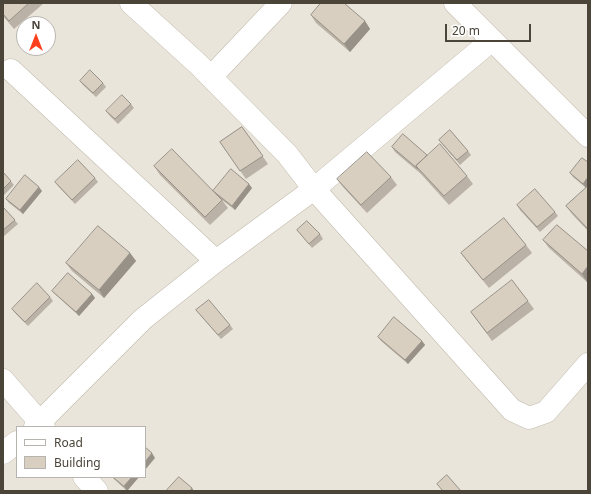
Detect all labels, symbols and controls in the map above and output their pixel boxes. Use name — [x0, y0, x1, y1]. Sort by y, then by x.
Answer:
north arrow — [16, 16, 56, 56]
scale bar — [447, 16, 533, 42]
text: N — [32, 17, 40, 32]
text: 20 m — [452, 22, 480, 39]
legend — [16, 426, 146, 478]
text: Road — [54, 434, 83, 451]
text: Building — [54, 454, 101, 471]

